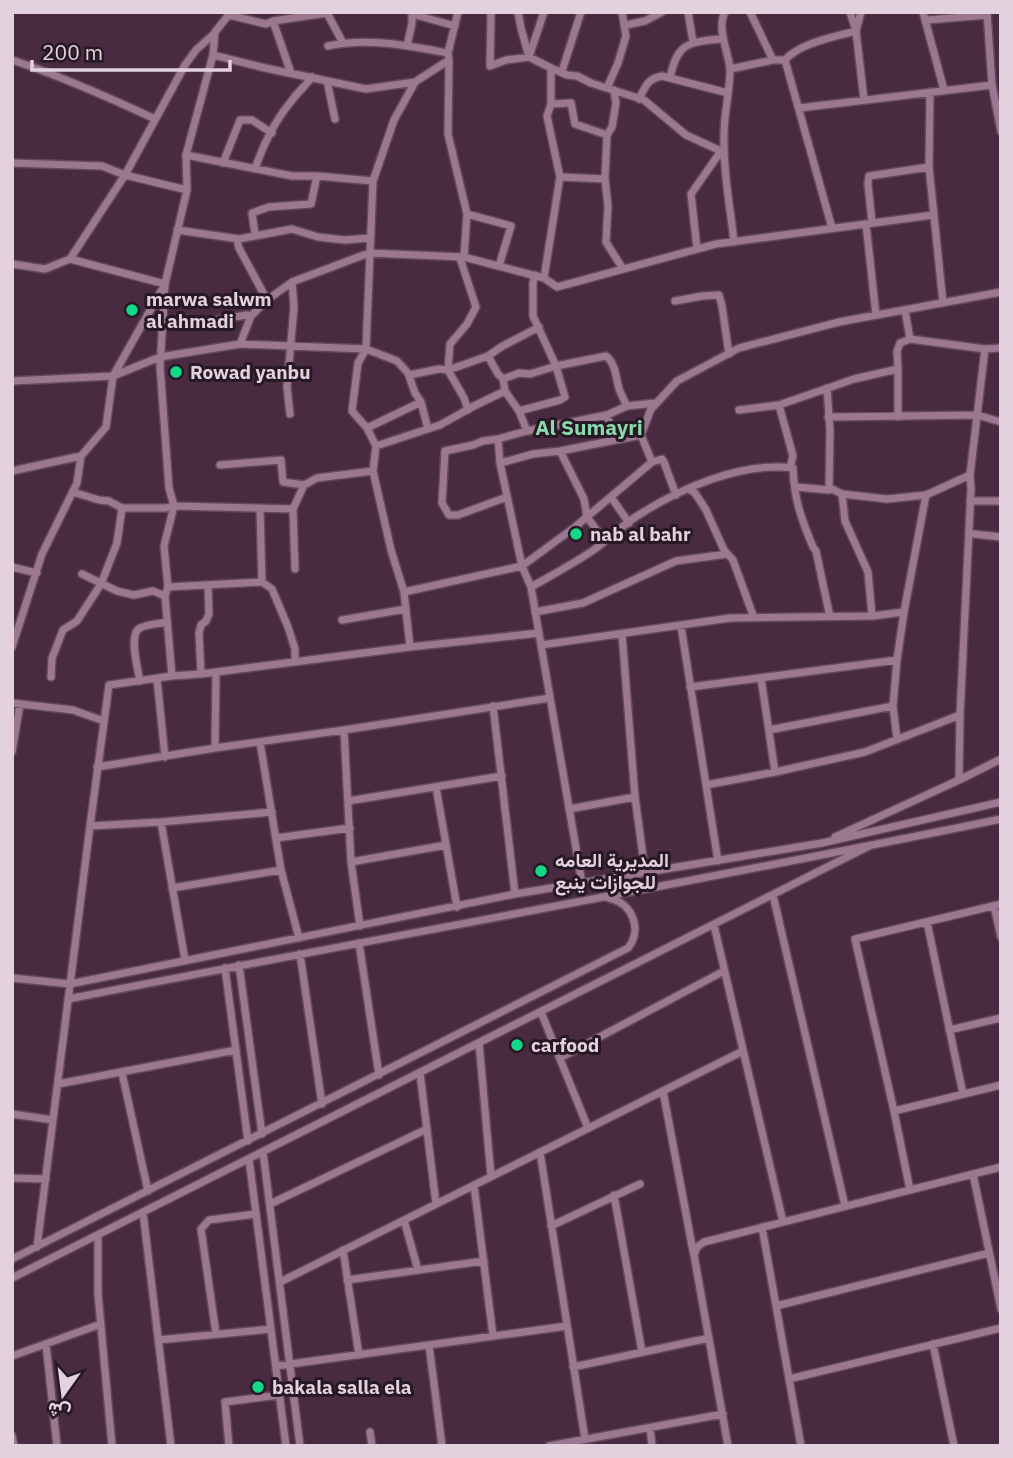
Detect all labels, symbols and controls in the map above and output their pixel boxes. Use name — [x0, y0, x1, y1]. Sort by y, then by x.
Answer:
scale bar — [32, 28, 229, 72]
text: 200 m — [42, 38, 103, 66]
place label: marwa salwm al ahmadi — [146, 287, 272, 333]
marker: marwa salwm al ahmadi — [124, 302, 140, 318]
place label: Rowad yanbu — [190, 360, 311, 384]
marker: Rowad yanbu — [168, 364, 184, 380]
district label: Al Sumayri — [535, 413, 643, 441]
place label: nab al bahr — [590, 522, 691, 546]
marker: nab al bahr — [568, 526, 584, 542]
place label: المديرية العامه للجوازات ينبع — [555, 848, 669, 896]
marker: المديرية العامه للجوازات ينبع — [533, 863, 549, 879]
place label: carfood — [531, 1033, 599, 1057]
marker: carfood — [509, 1037, 525, 1053]
north arrow — [28, 1360, 98, 1430]
place label: bakala salla ela — [272, 1375, 412, 1399]
marker: bakala salla ela — [250, 1379, 266, 1395]
text: ش — [45, 1397, 73, 1426]

